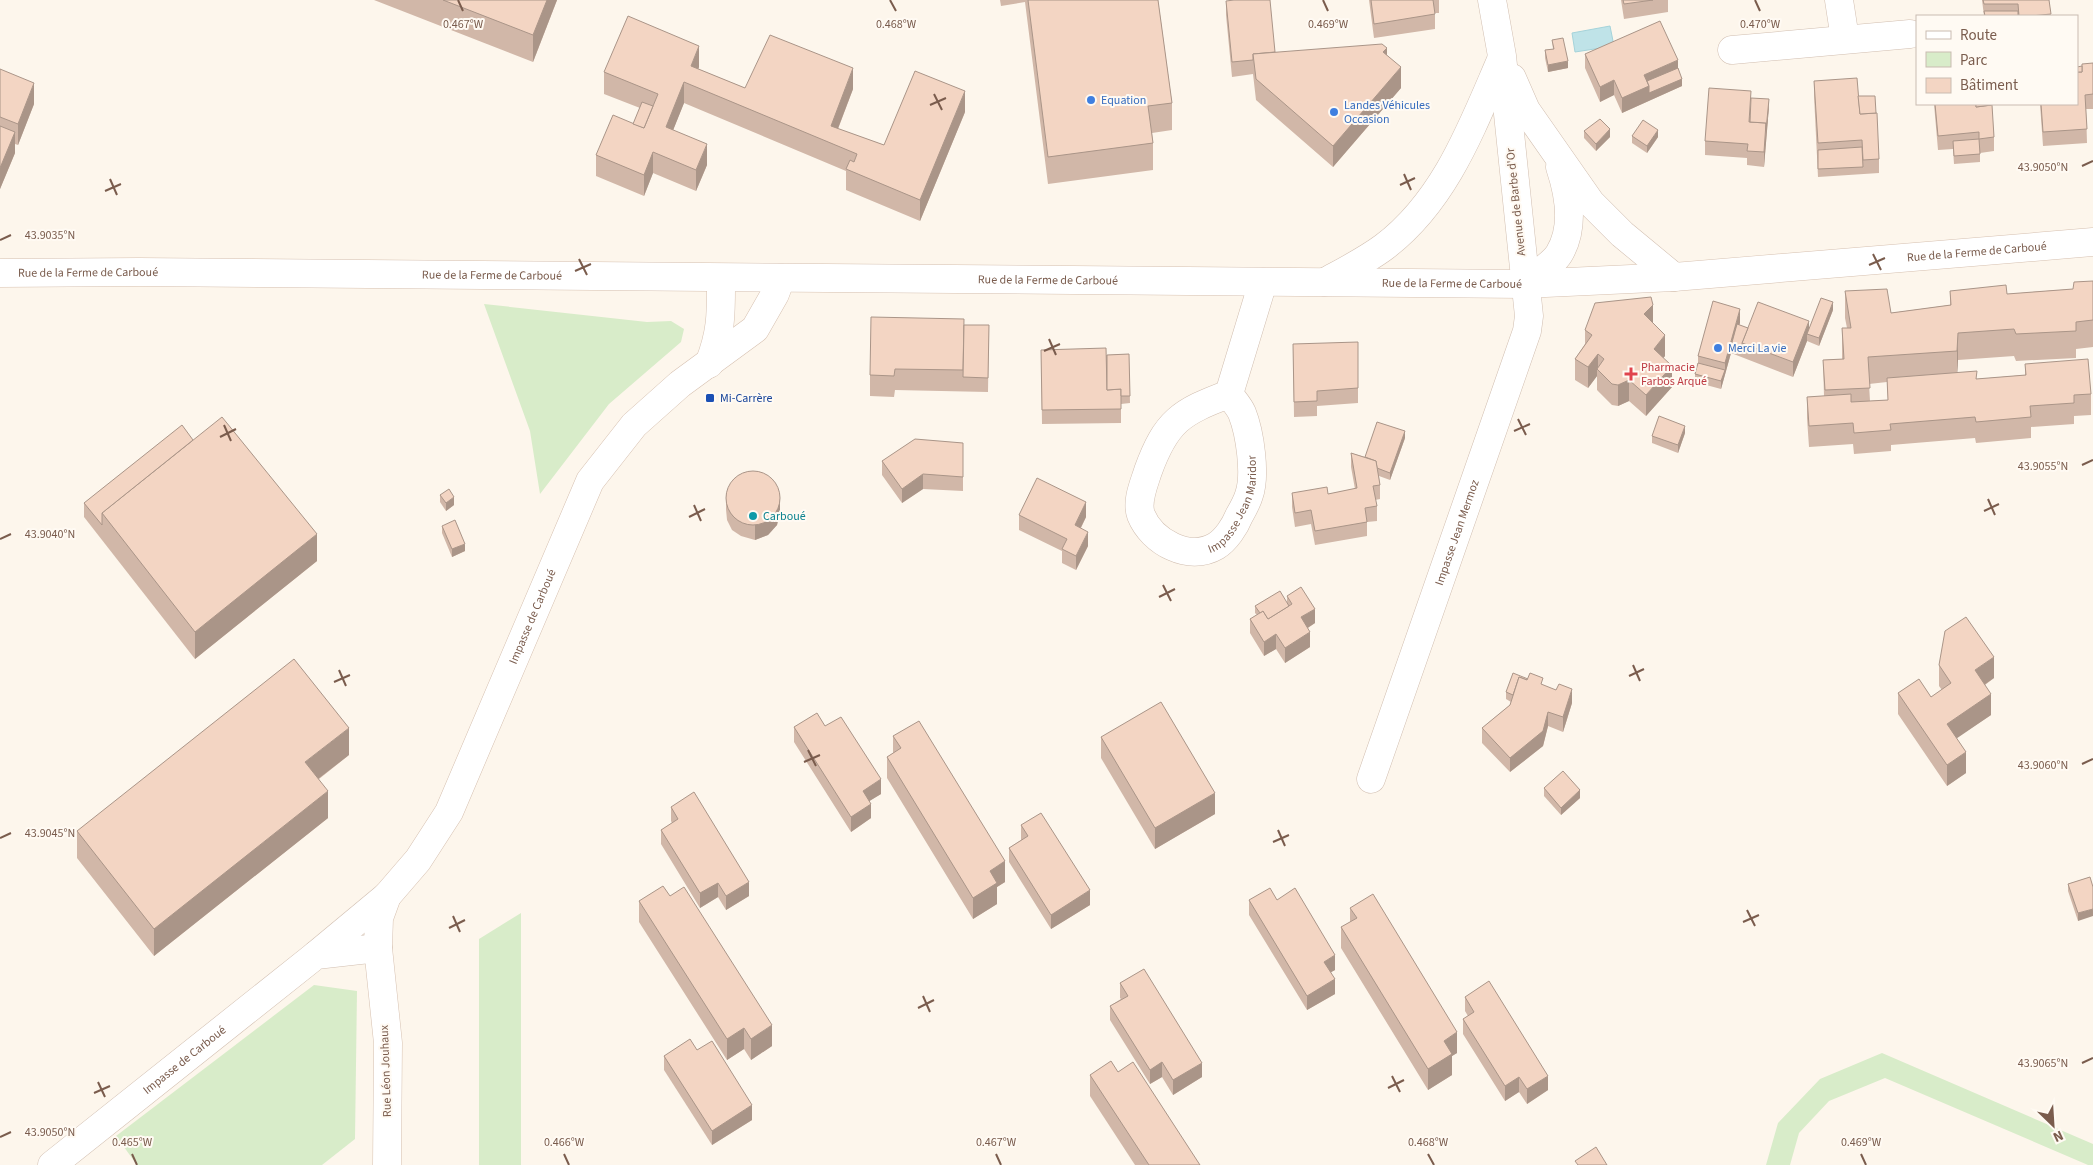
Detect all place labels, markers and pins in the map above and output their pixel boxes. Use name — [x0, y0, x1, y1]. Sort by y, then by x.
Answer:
place label: Equation — [1101, 92, 1146, 109]
marker: Equation — [1085, 94, 1097, 106]
place label: Landes Véhicules Occasion — [1344, 97, 1430, 128]
marker: Landes Véhicules Occasion — [1328, 106, 1340, 118]
place label: Merci La vie — [1728, 340, 1786, 357]
marker: Merci La vie — [1712, 342, 1724, 354]
place label: Pharmacie Farbos Arqué — [1641, 359, 1707, 390]
marker: Pharmacie Farbos Arqué — [1625, 368, 1637, 380]
place label: Mi-Carrère — [720, 390, 773, 407]
marker: Mi-Carrère — [704, 392, 716, 404]
place label: Carboué — [763, 508, 806, 525]
marker: Carboué — [747, 510, 759, 522]

